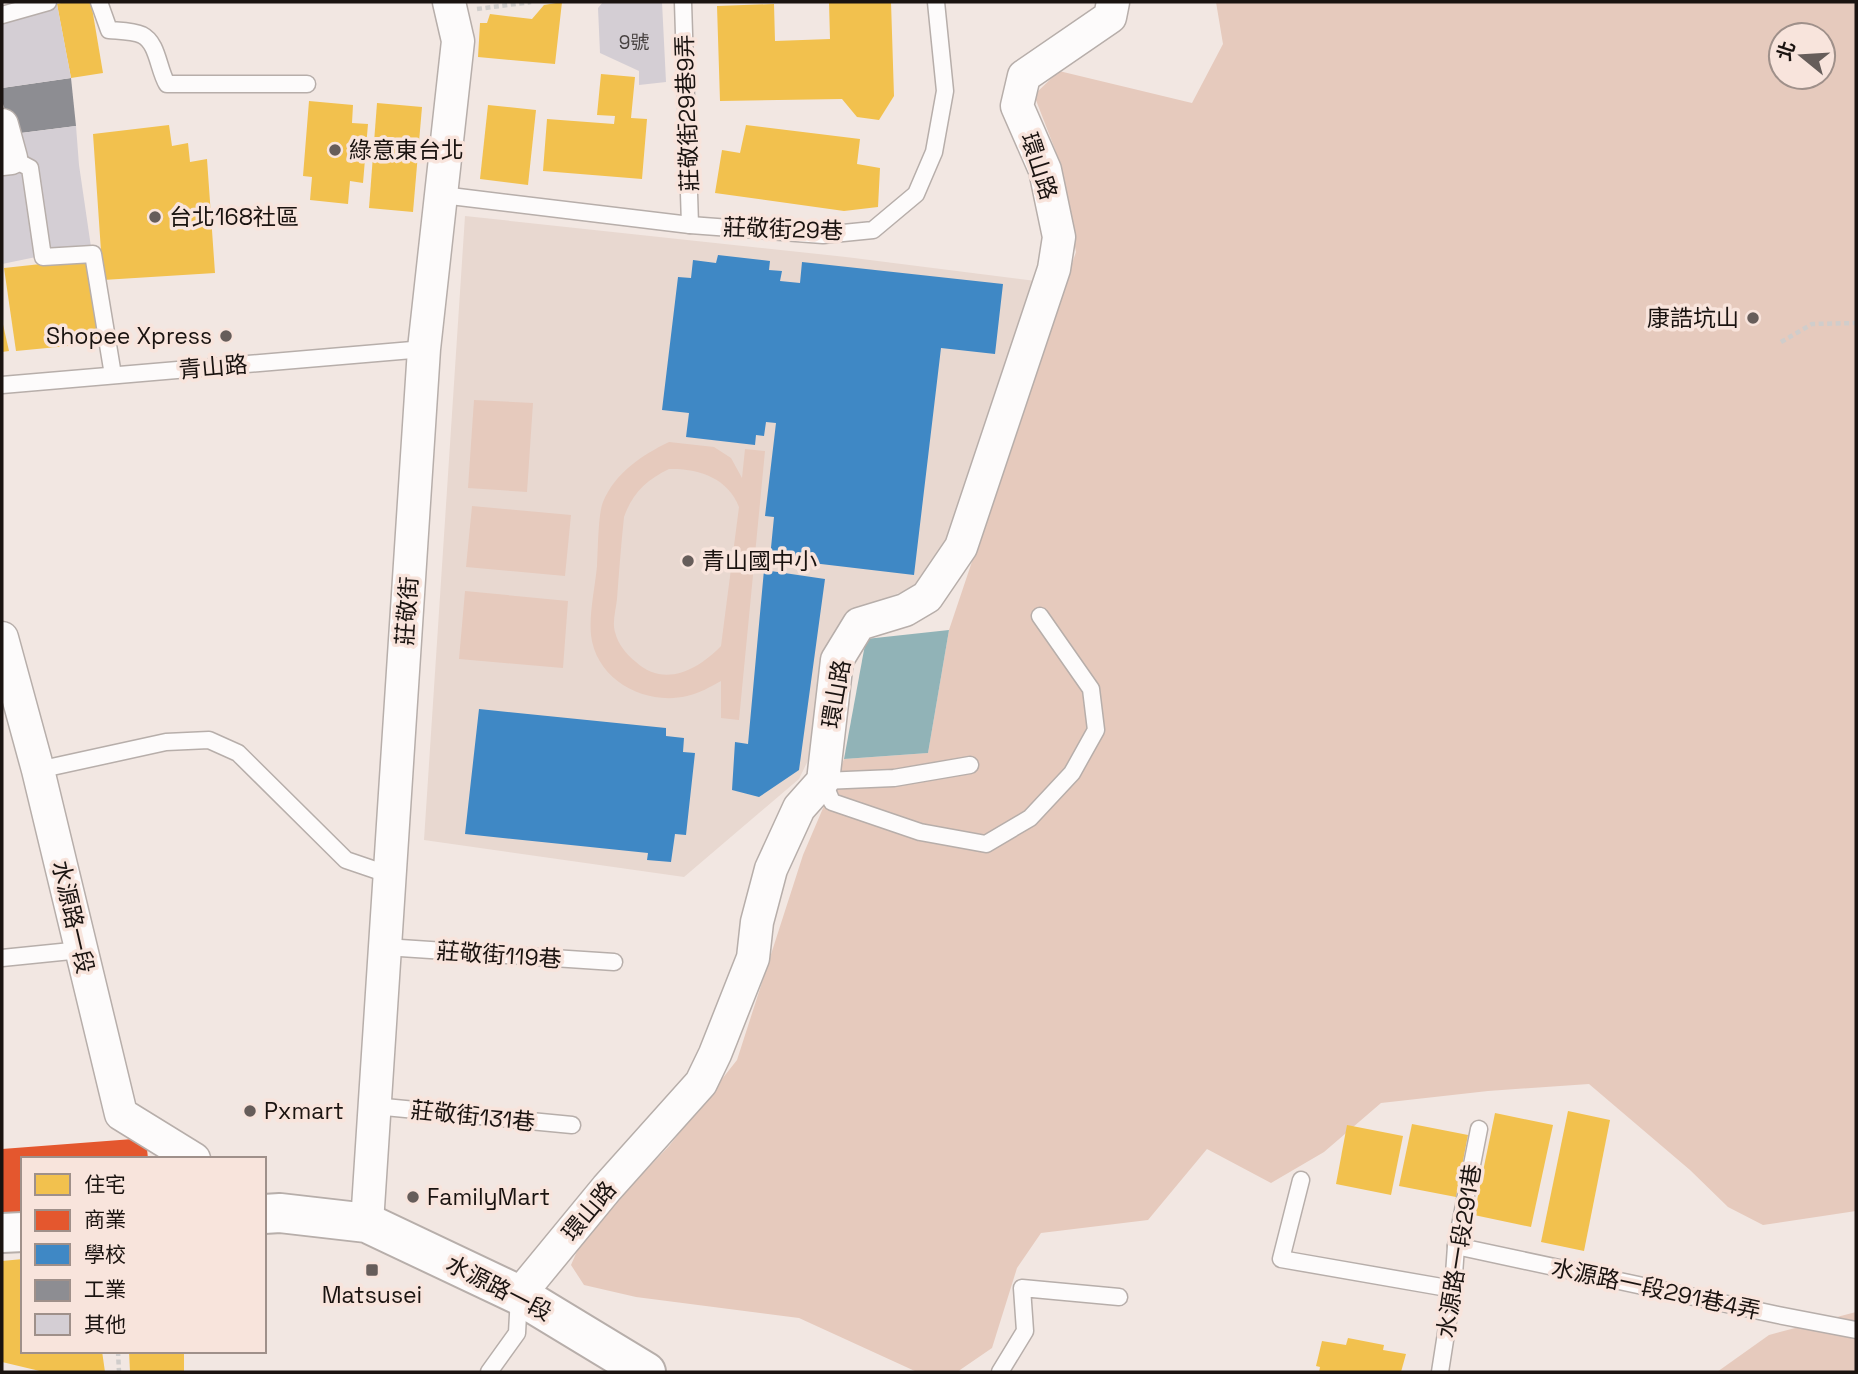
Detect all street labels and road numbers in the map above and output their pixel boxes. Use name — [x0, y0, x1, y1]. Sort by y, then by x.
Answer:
street label: 莊敬街29巷9弄 — [669, 34, 705, 192]
street label: 環山路 — [1014, 129, 1064, 203]
street label: 莊敬街29巷 — [723, 212, 843, 246]
street label: 青山路 — [177, 349, 249, 385]
street label: 莊敬街 — [390, 576, 424, 646]
street label: 環山路 — [815, 657, 857, 731]
street label: 水源路一段 — [45, 858, 101, 976]
street label: 莊敬街119巷 — [435, 936, 563, 974]
street label: 莊敬街131巷 — [409, 1095, 537, 1137]
street label: 水源路一段291巷 — [1430, 1162, 1488, 1340]
street label: 環山路 — [555, 1175, 623, 1247]
street label: 水源路一段 — [441, 1249, 557, 1327]
street label: 水源路一段291巷4弄 — [1549, 1252, 1763, 1326]

